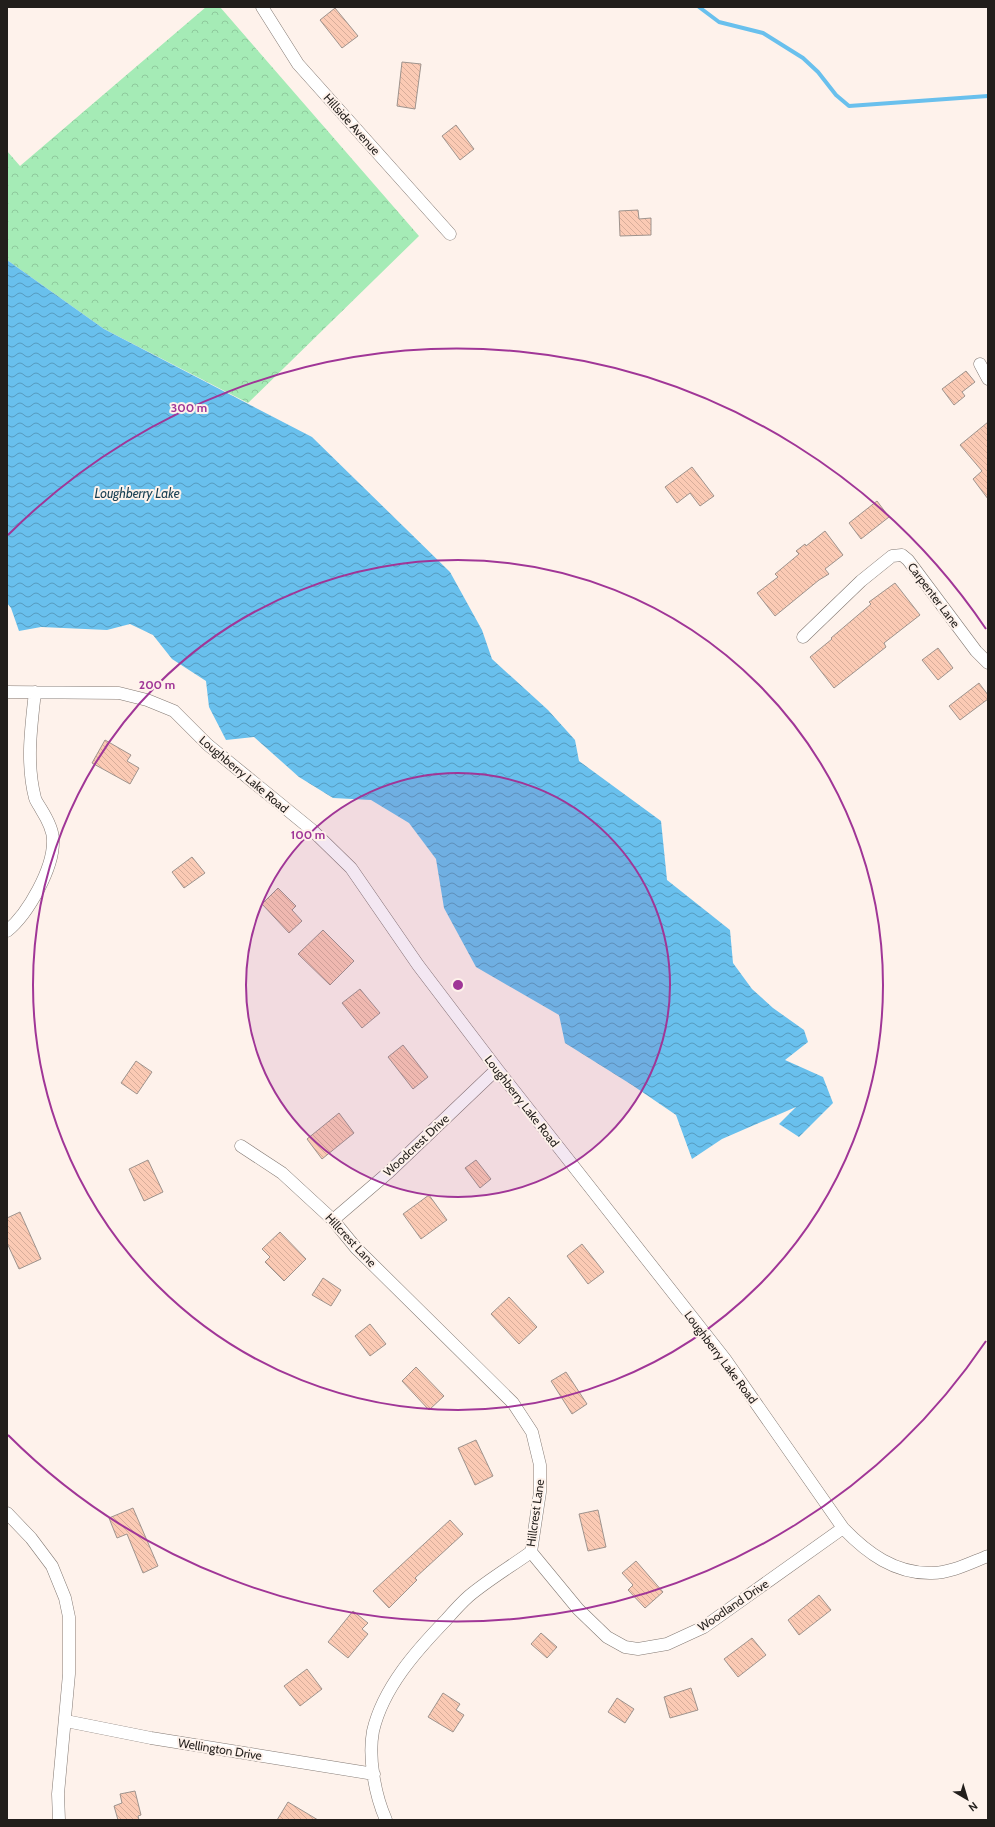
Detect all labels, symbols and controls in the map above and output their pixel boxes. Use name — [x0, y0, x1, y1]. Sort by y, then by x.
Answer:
street label: Hillside Avenue — [320, 90, 384, 158]
text: 300 m — [171, 400, 207, 415]
water label: Loughberry Lake — [94, 485, 180, 501]
street label: Carpenter Lane — [905, 559, 963, 631]
text: 200 m — [139, 677, 175, 692]
street label: Loughberry Lake Road — [196, 732, 292, 816]
text: 100 m — [291, 827, 325, 842]
centre of rings — [451, 978, 465, 992]
street label: Loughberry Lake Road — [482, 1052, 562, 1150]
street label: Woodcrest Drive — [380, 1111, 452, 1179]
street label: Hillcrest Lane — [322, 1210, 380, 1270]
street label: Loughberry Lake Road — [681, 1308, 761, 1406]
street label: Hillcrest Lane — [523, 1478, 547, 1548]
street label: Woodland Drive — [695, 1576, 771, 1634]
street label: Wellington Drive — [177, 1735, 263, 1763]
north arrow — [947, 1779, 987, 1819]
text: N — [966, 1799, 981, 1815]

